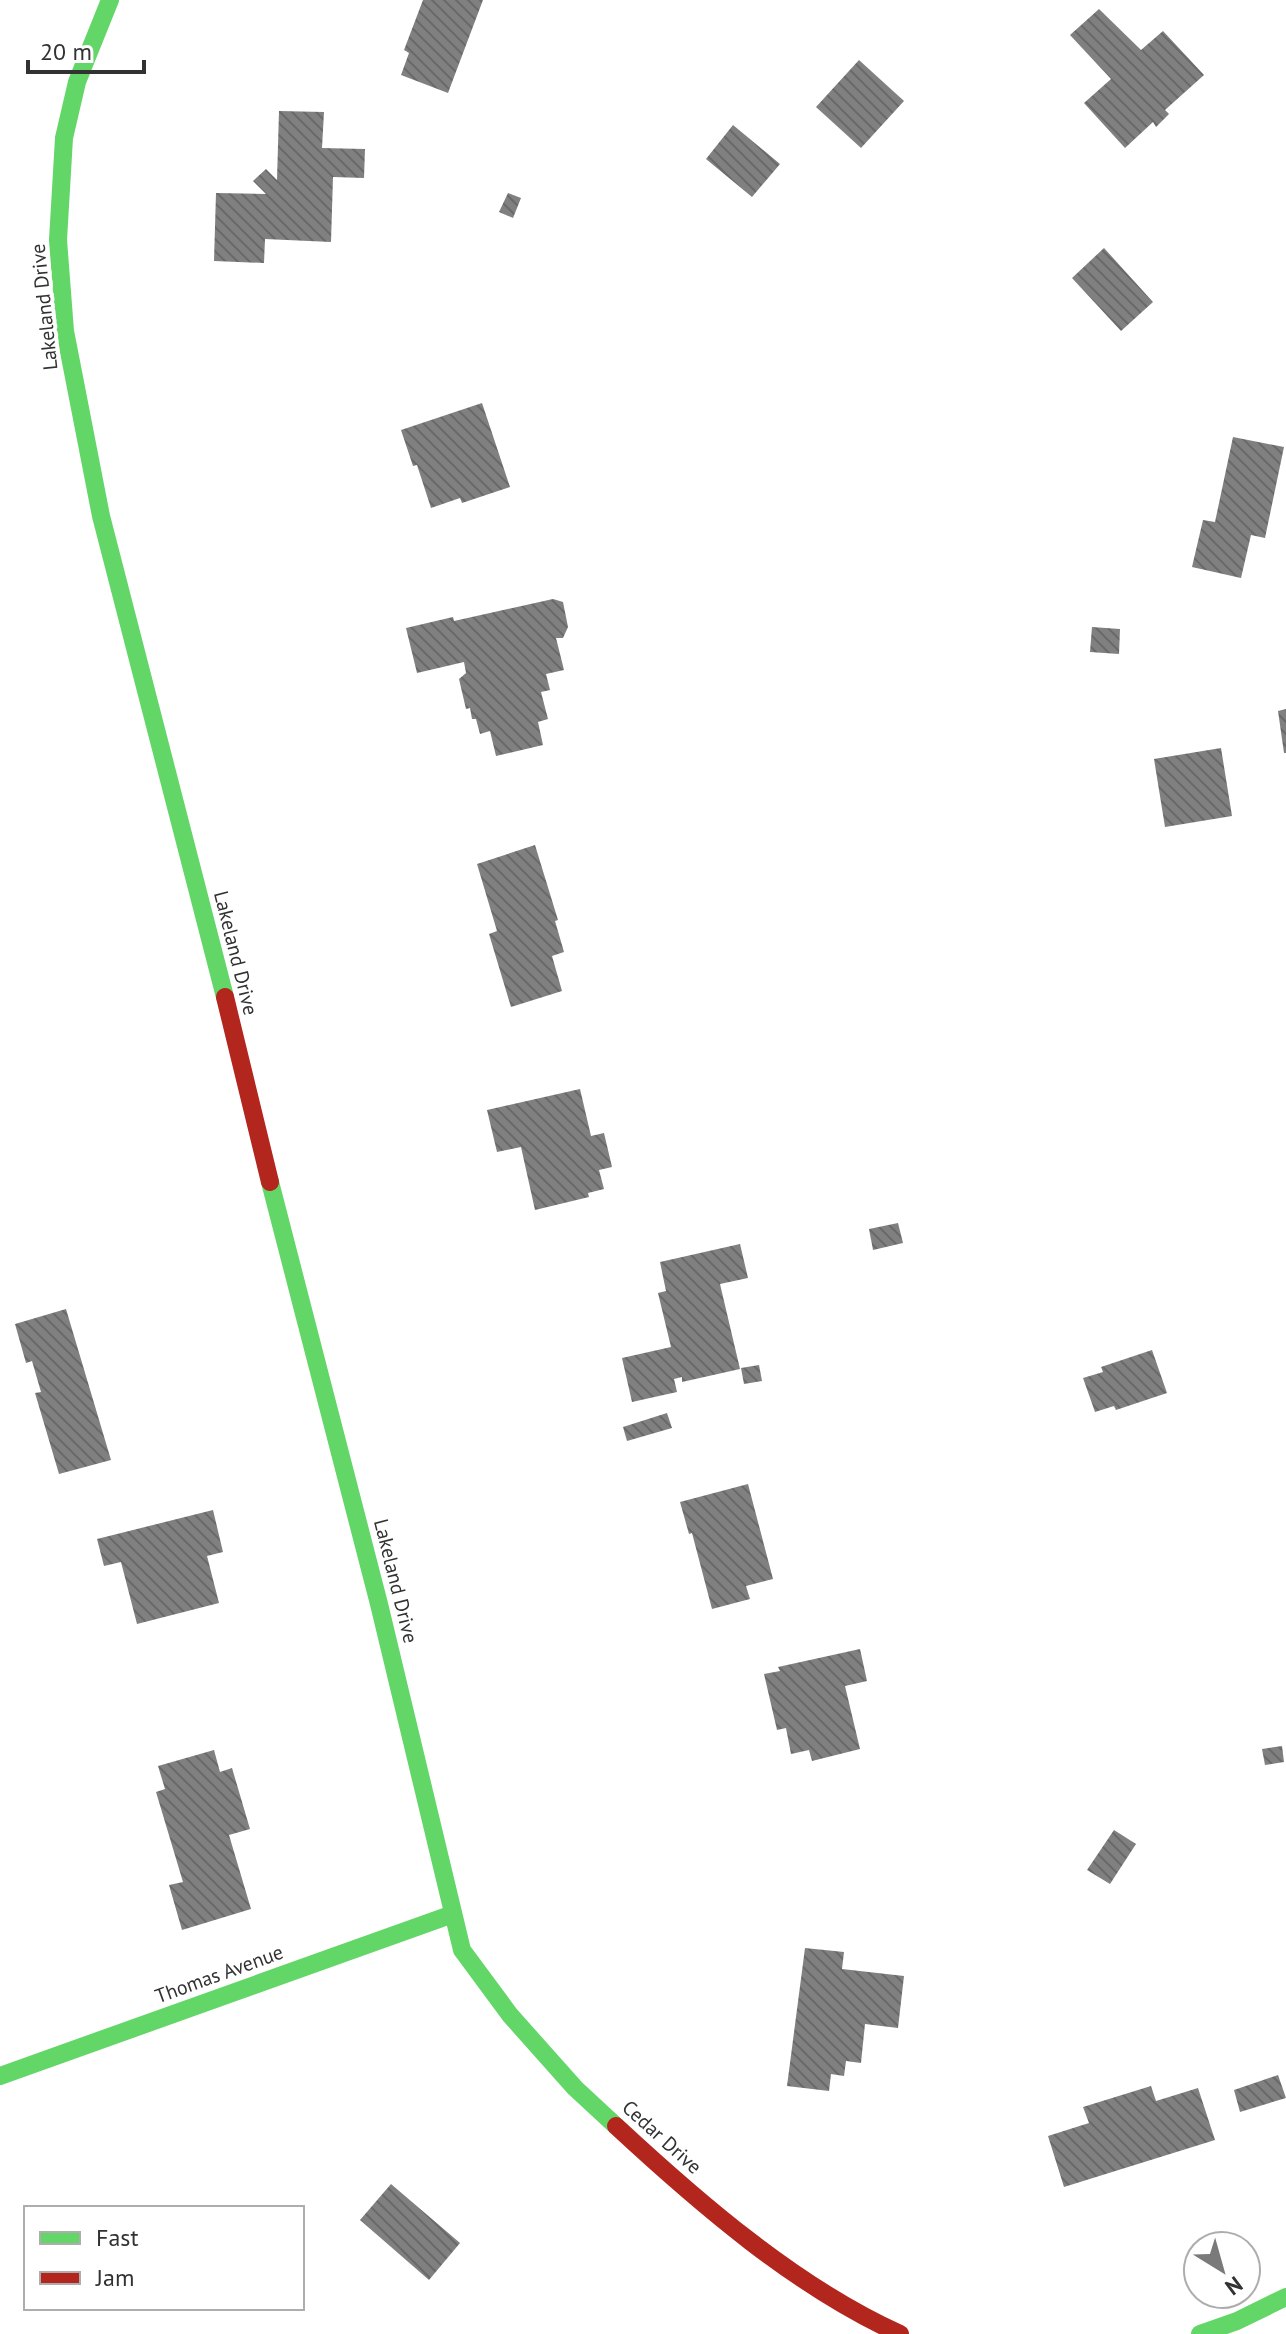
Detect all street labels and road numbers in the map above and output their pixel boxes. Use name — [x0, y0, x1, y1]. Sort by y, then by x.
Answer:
street label: Lakeland Drive — [24, 242, 64, 372]
street label: Lakeland Drive — [208, 888, 264, 1018]
street label: Lakeland Drive — [368, 1516, 424, 1646]
street label: Thomas Avenue — [151, 1939, 287, 2009]
street label: Cedar Drive — [617, 2094, 707, 2180]

